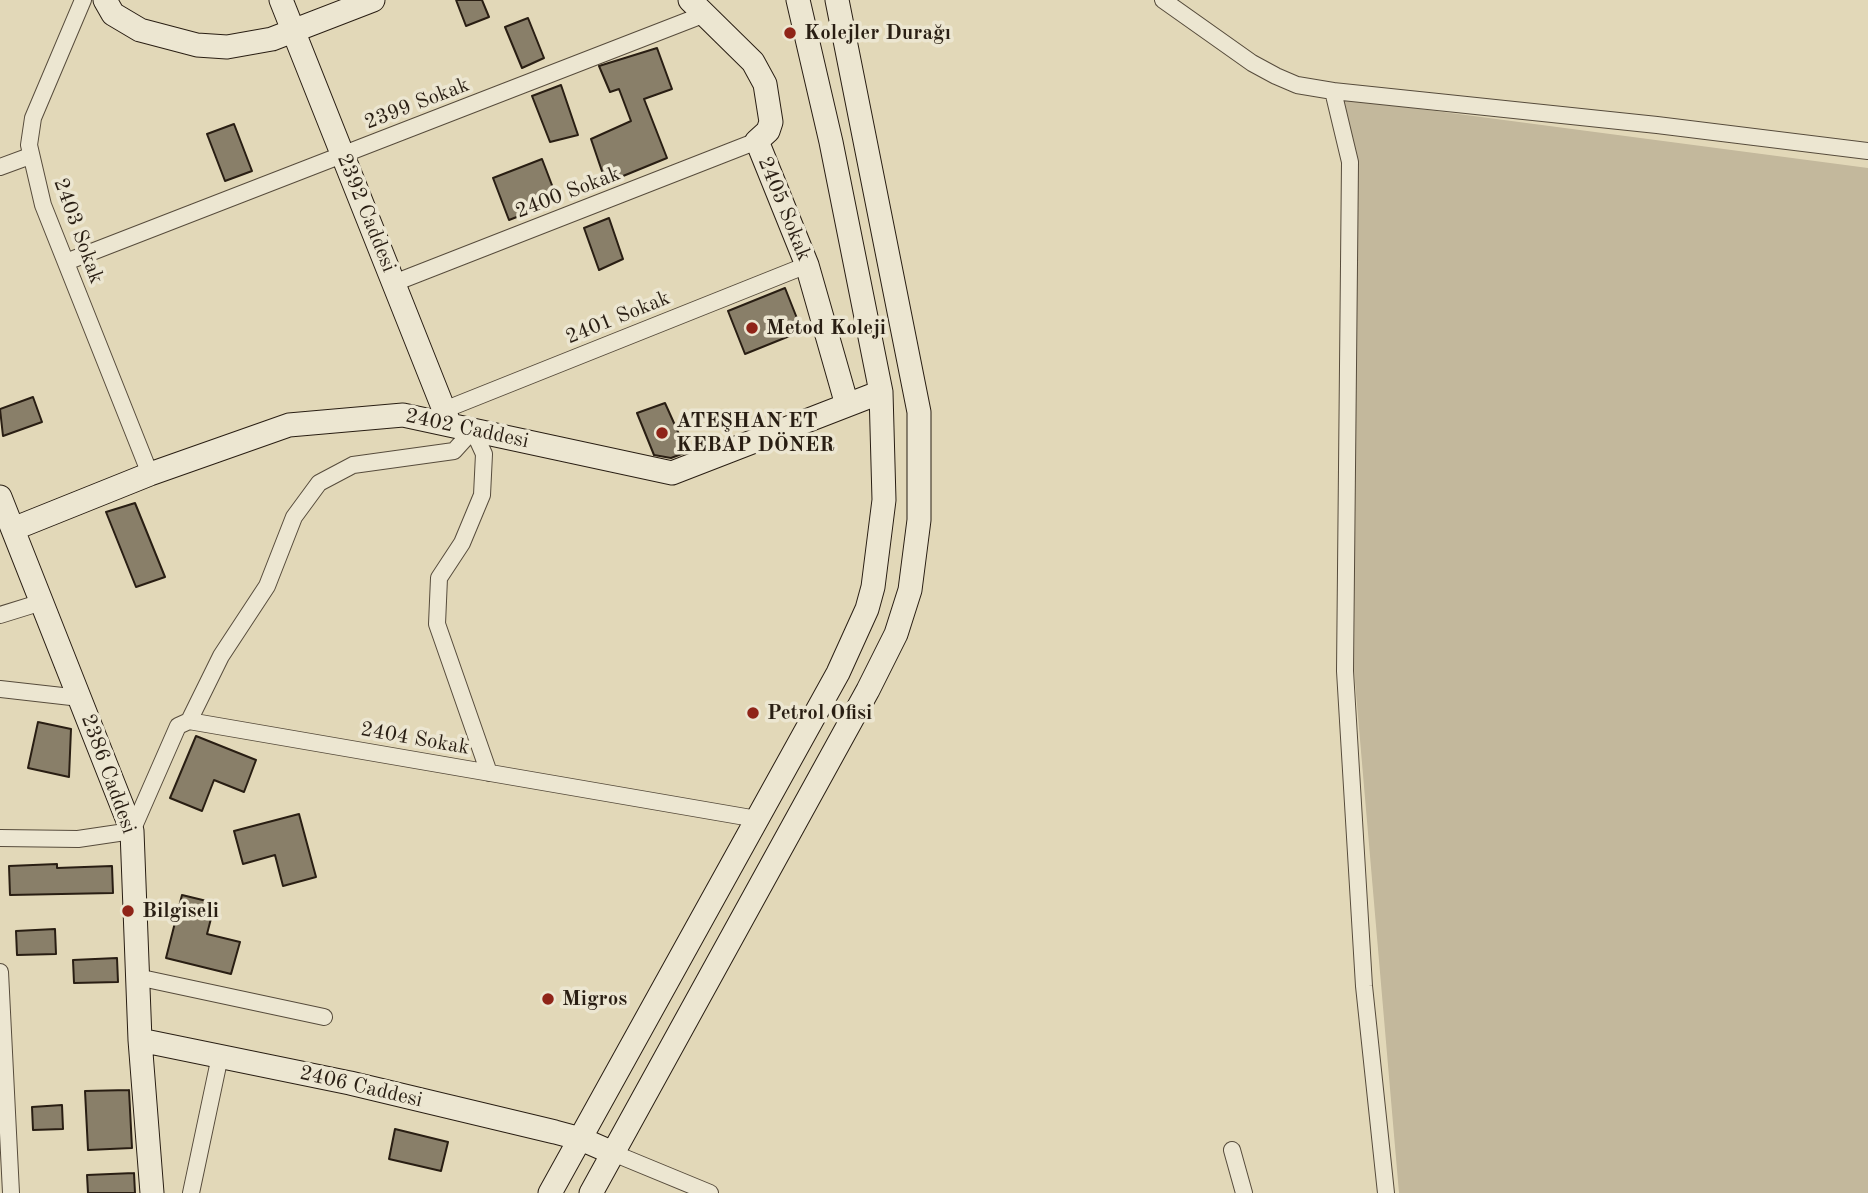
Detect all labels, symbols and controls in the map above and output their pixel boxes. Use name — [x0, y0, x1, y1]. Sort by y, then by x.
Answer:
place label: Kolejler Durağı — [804, 20, 951, 46]
marker: Kolejler Durağı — [782, 25, 798, 41]
street label: 2399 Sokak — [361, 72, 473, 136]
street label: 2392 Caddesi — [331, 150, 401, 276]
street label: 2405 Sokak — [752, 153, 816, 265]
street label: 2400 Sokak — [512, 161, 624, 225]
street label: 2403 Sokak — [47, 175, 109, 287]
street label: 2401 Sokak — [562, 286, 674, 350]
place label: Metod Koleji — [766, 315, 886, 341]
marker: Metod Koleji — [744, 320, 760, 336]
street label: 2402 Caddesi — [403, 404, 531, 454]
place label: ATEŞHAN ET KEBAP DÖNER — [676, 408, 835, 458]
marker: ATEŞHAN ET KEBAP DÖNER — [654, 425, 670, 441]
place label: Petrol Ofisi — [767, 700, 872, 726]
marker: Petrol Ofisi — [745, 705, 761, 721]
street label: 2386 Caddesi — [75, 711, 141, 837]
street label: 2404 Sokak — [359, 717, 471, 761]
place label: Bilgiseli — [142, 898, 219, 924]
marker: Bilgiseli — [120, 903, 136, 919]
place label: Migros — [562, 986, 627, 1012]
marker: Migros — [540, 991, 556, 1007]
street label: 2406 Caddesi — [297, 1061, 425, 1113]

